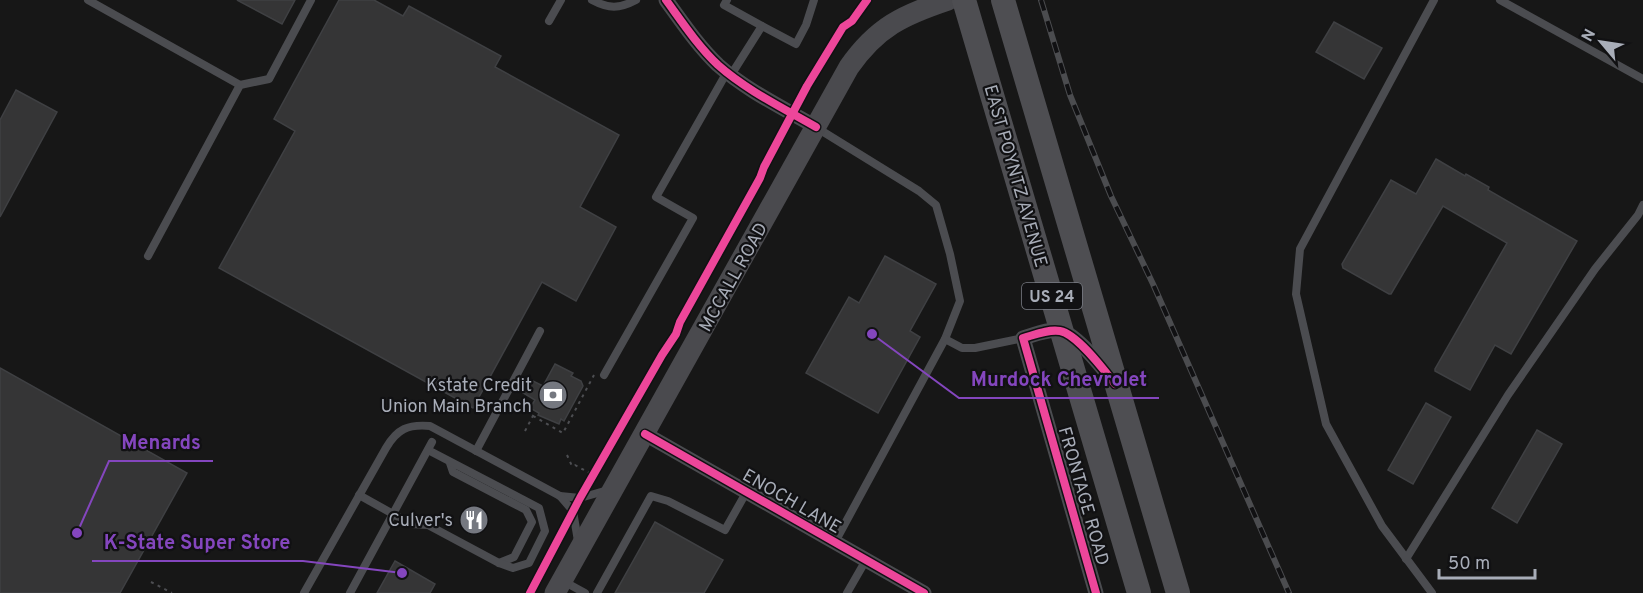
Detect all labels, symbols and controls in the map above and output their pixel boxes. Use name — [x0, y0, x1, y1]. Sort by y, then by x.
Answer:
north arrow — [1571, 12, 1631, 72]
text: N — [1578, 26, 1601, 46]
street label: EAST POYNTZ AVENUE — [977, 82, 1052, 270]
street label: MCCALL ROAD — [695, 219, 774, 336]
road number: US 24 — [1022, 283, 1082, 309]
callout: Murdock Chevrolet — [959, 360, 1159, 398]
text: Murdock Chevrolet — [971, 368, 1147, 394]
place label: Kstate Credit Union Main Branch — [381, 375, 532, 419]
bank icon: Kstate Credit Union Main Branch — [537, 379, 569, 411]
callout: Menards — [109, 423, 213, 461]
street label: FRONTAGE ROAD — [1052, 424, 1113, 569]
text: Menards — [121, 431, 201, 457]
street label: ENOCH LANE — [738, 465, 845, 540]
restaurant icon: Culver's — [458, 504, 490, 536]
place label: Culver's — [388, 510, 453, 533]
callout: K-State Super Store — [92, 523, 303, 561]
text: K-State Super Store — [104, 531, 290, 557]
scale bar — [1439, 542, 1535, 580]
text: 50 m — [1448, 553, 1490, 576]

